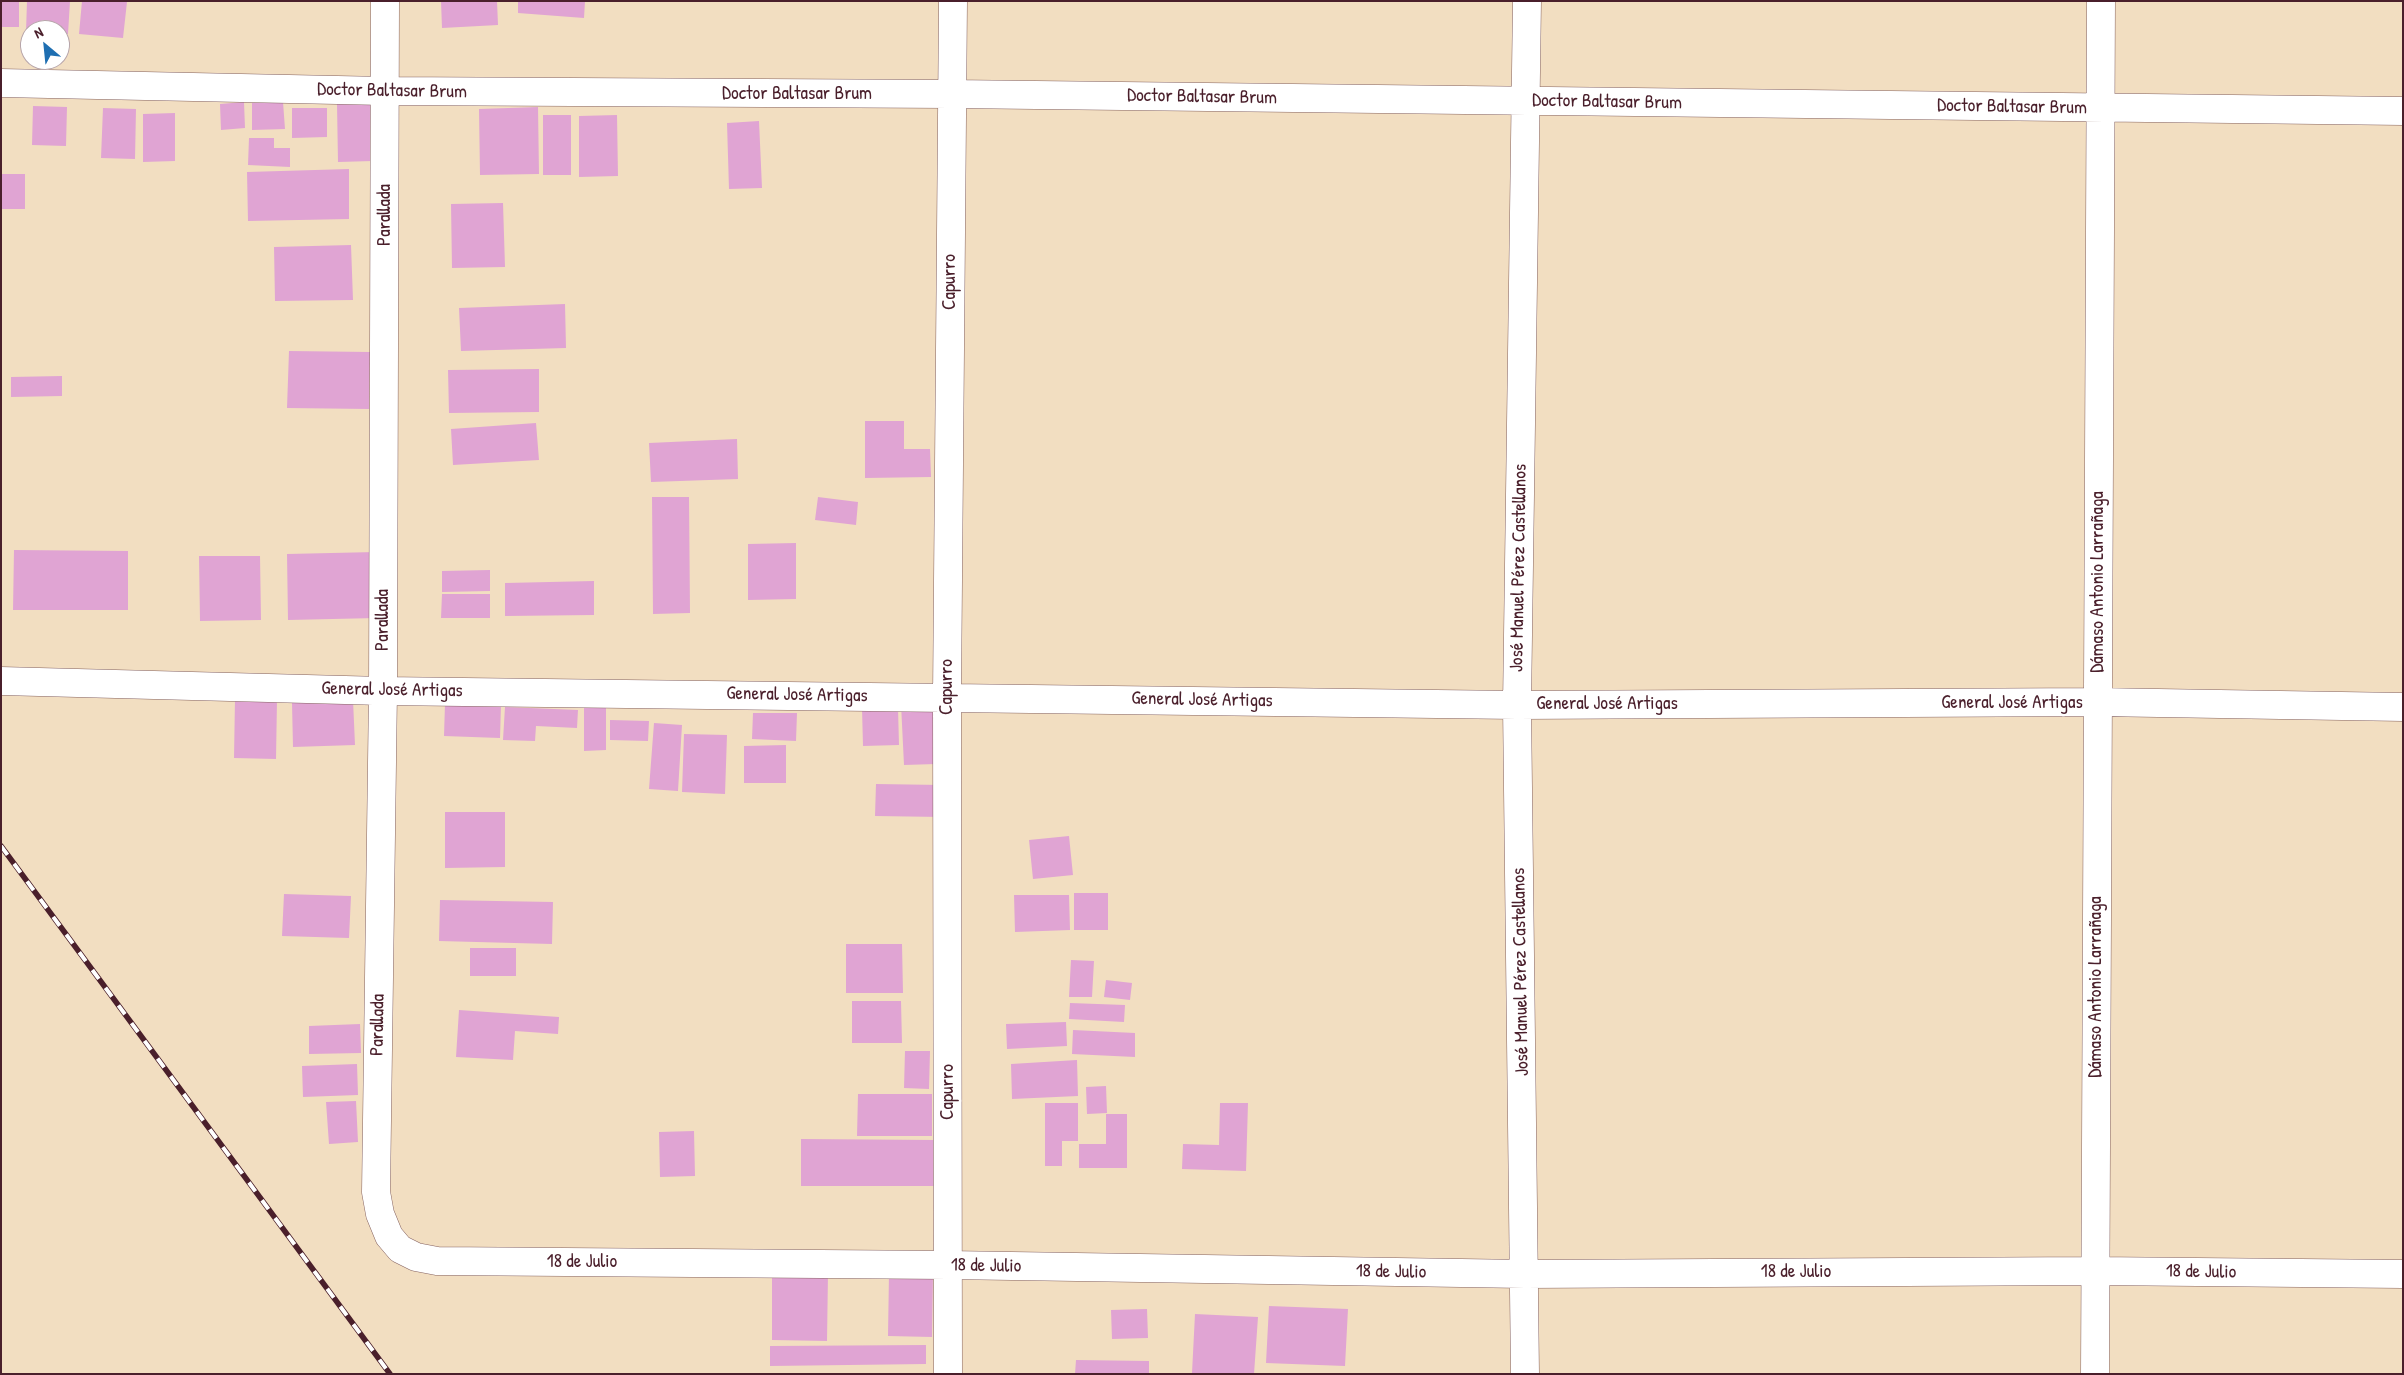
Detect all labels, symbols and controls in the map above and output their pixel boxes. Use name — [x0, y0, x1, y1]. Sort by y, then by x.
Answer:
north arrow — [20, 20, 70, 70]
text: N — [30, 22, 46, 42]
street label: Doctor Baltasar Brum — [317, 78, 467, 104]
street label: Doctor Baltasar Brum — [722, 83, 872, 105]
street label: Doctor Baltasar Brum — [1127, 84, 1277, 110]
street label: Doctor Baltasar Brum — [1532, 89, 1682, 115]
street label: Doctor Baltasar Brum — [1937, 94, 2087, 120]
street label: Parallada — [374, 184, 396, 246]
street label: Capurro — [939, 254, 961, 310]
street label: José Manuel Pérez Castellanos — [1506, 464, 1532, 672]
street label: Dámaso Antonio Larrañaga — [2087, 491, 2109, 673]
street label: Parallada — [372, 589, 394, 651]
street label: Capurro — [936, 659, 958, 715]
street label: General José Artigas — [321, 677, 463, 703]
street label: General José Artigas — [726, 682, 868, 708]
street label: General José Artigas — [1131, 687, 1273, 713]
street label: General José Artigas — [1941, 692, 2083, 714]
street label: General José Artigas — [1536, 693, 1678, 715]
street label: José Manuel Pérez Castellanos — [1508, 868, 1534, 1076]
street label: Dámaso Antonio Larrañaga — [2085, 896, 2107, 1078]
street label: Parallada — [366, 994, 390, 1056]
street label: Capurro — [937, 1064, 959, 1120]
street label: 18 de Julio — [547, 1251, 617, 1273]
street label: 18 de Julio — [951, 1254, 1021, 1278]
street label: 18 de Julio — [1356, 1260, 1426, 1284]
street label: 18 de Julio — [2166, 1260, 2236, 1284]
street label: 18 de Julio — [1761, 1261, 1831, 1283]

